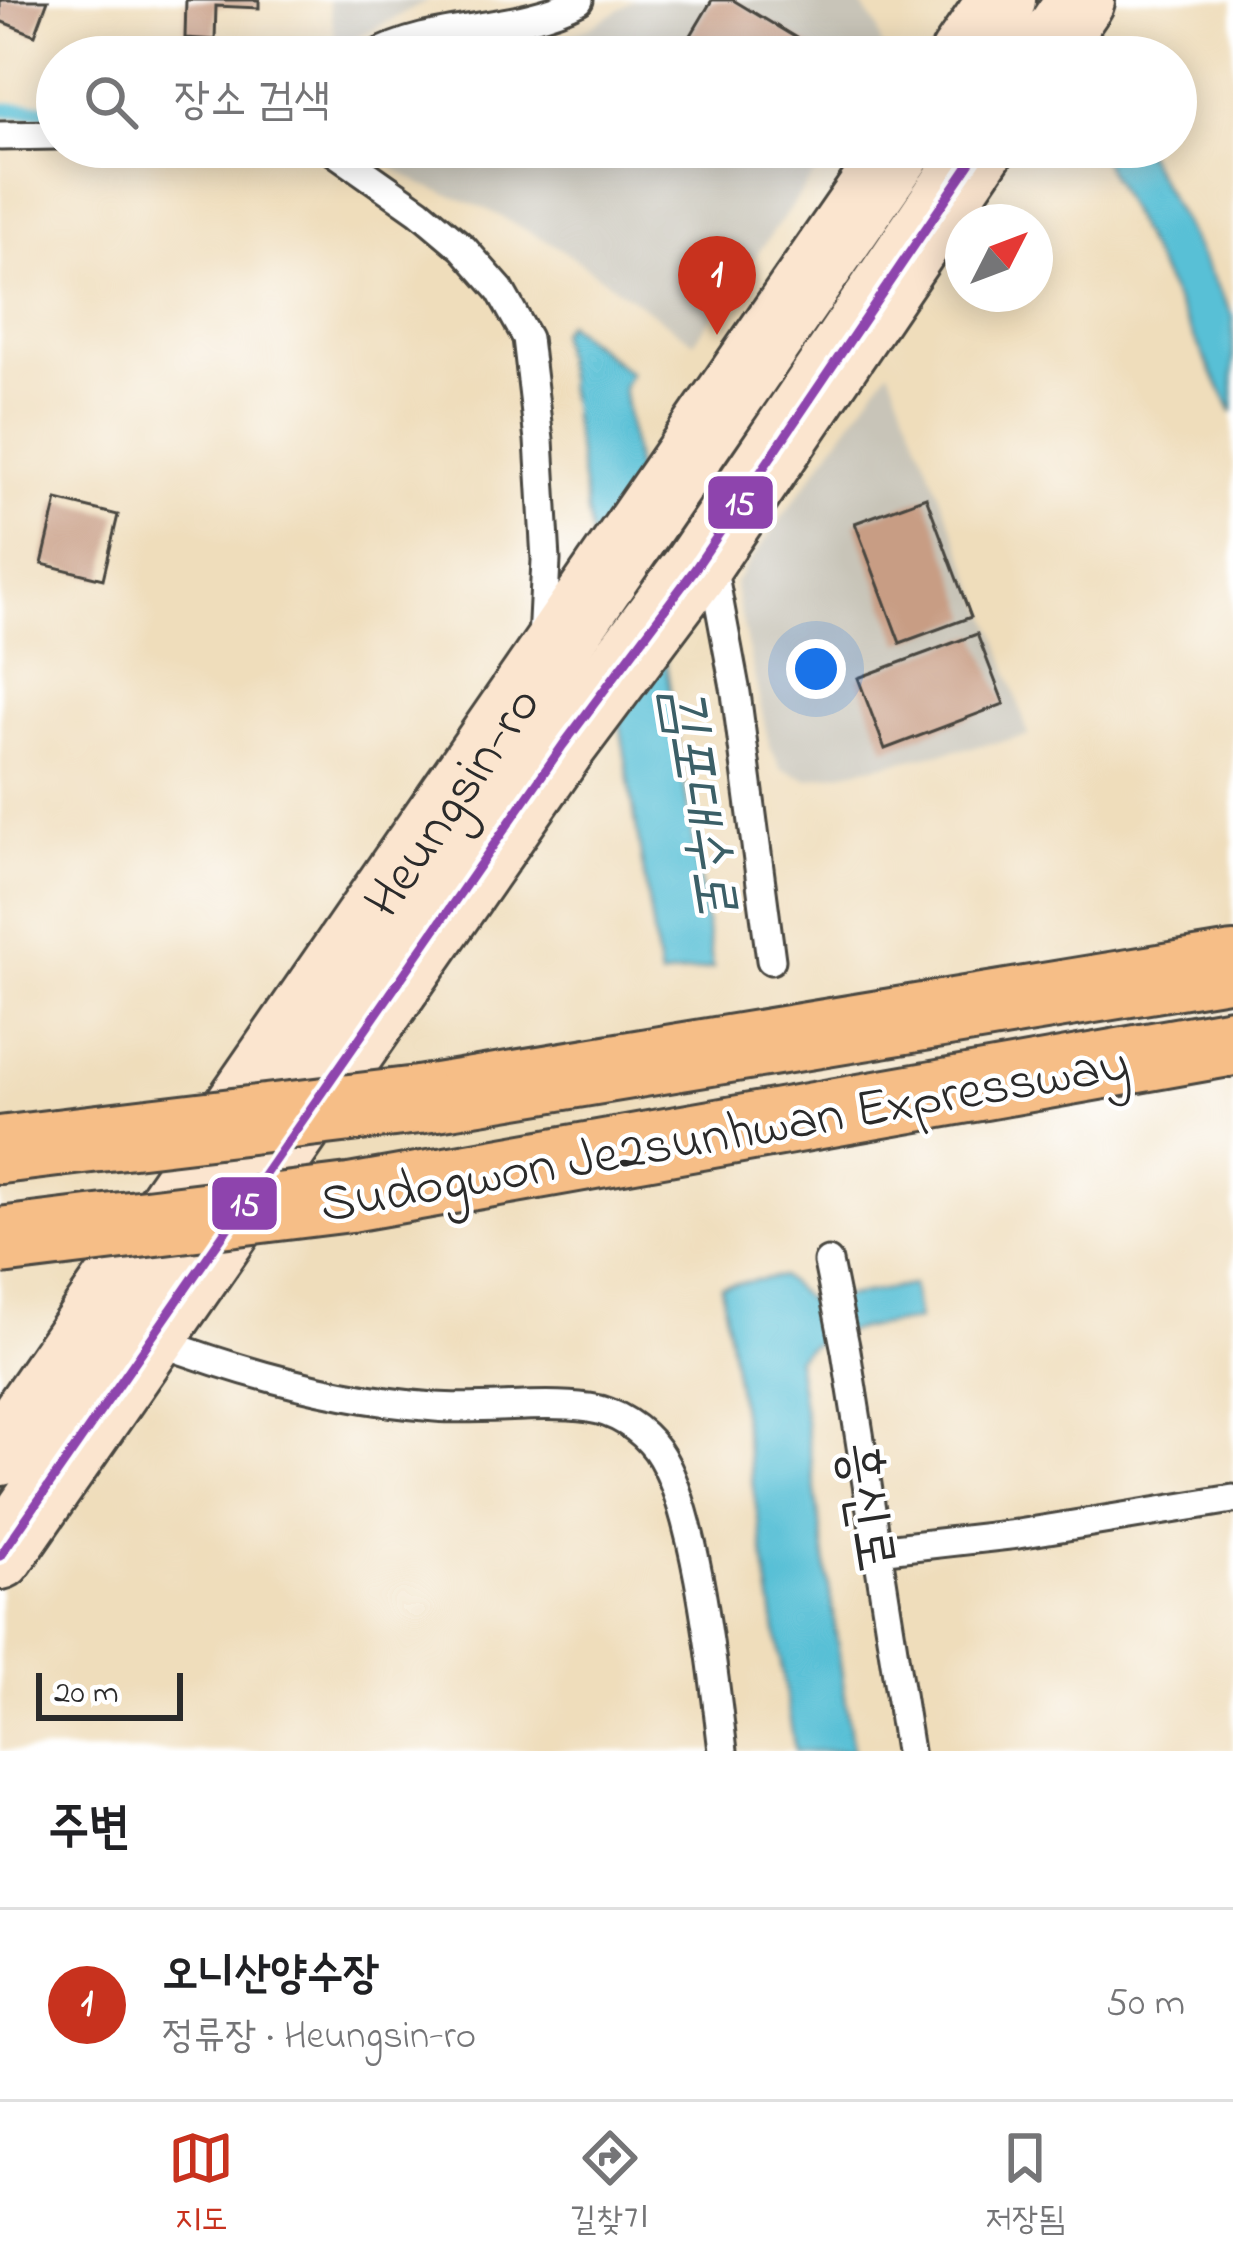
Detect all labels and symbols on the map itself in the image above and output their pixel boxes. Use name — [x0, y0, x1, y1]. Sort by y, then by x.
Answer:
north arrow — [945, 204, 1053, 312]
pin: 1 — [678, 236, 756, 335]
line badge: 15 — [706, 474, 775, 531]
text: 15 — [725, 482, 755, 530]
your location — [786, 639, 846, 699]
street label: Heungsin-ro — [347, 672, 563, 935]
water label: 김포대수로 — [638, 681, 756, 921]
street label: Sudogwon Je2sunhwan Expressway — [314, 1027, 1136, 1248]
line badge: 15 — [210, 1175, 279, 1232]
text: 15 — [230, 1183, 260, 1231]
street label: 흥신로 — [815, 1436, 913, 1577]
scale bar — [36, 1667, 183, 1720]

